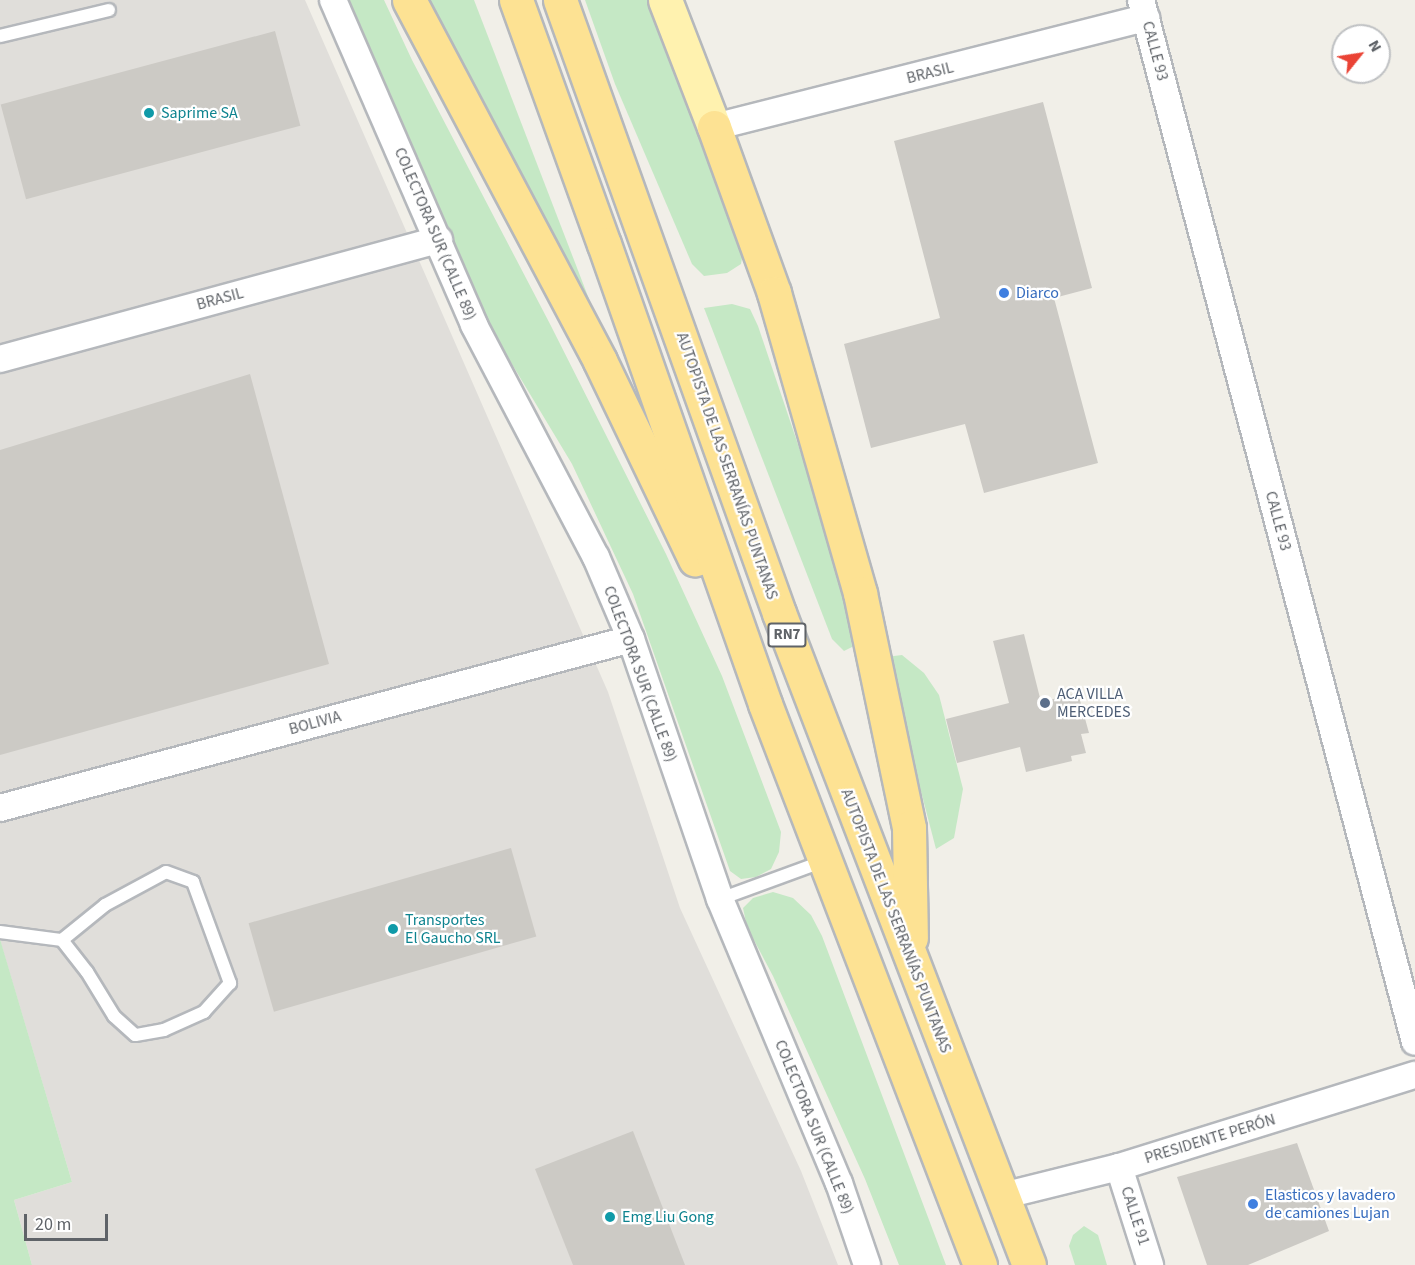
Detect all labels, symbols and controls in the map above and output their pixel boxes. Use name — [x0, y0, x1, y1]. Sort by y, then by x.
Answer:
street label: CALLE 93 — [1138, 19, 1172, 83]
north arrow — [1331, 24, 1391, 84]
text: N — [1363, 36, 1387, 56]
street label: BRASIL — [905, 58, 955, 88]
place label: Saprime SA — [161, 103, 238, 123]
marker: Saprime SA — [142, 106, 156, 120]
street label: COLECTORA SUR (CALLE 89) — [390, 145, 480, 323]
place label: Diarco — [1016, 283, 1059, 303]
street label: BRASIL — [194, 284, 246, 314]
marker: Diarco — [997, 286, 1011, 300]
street label: AUTOPISTA DE LAS SERRANÍAS PUNTANAS — [672, 330, 782, 602]
street label: CALLE 93 — [1261, 489, 1295, 553]
street label: COLECTORA SUR (CALLE 89) — [599, 583, 681, 765]
road number: RN7 — [766, 623, 808, 647]
place label: ACA VILLA MERCEDES — [1057, 684, 1131, 722]
marker: ACA VILLA MERCEDES — [1038, 696, 1052, 710]
street label: BOLIVIA — [287, 707, 343, 739]
street label: AUTOPISTA DE LAS SERRANÍAS PUNTANAS — [837, 786, 955, 1056]
place label: Transportes El Gaucho SRL — [405, 910, 501, 948]
marker: Transportes El Gaucho SRL — [386, 922, 400, 936]
street label: COLECTORA SUR (CALLE 89) — [770, 1037, 858, 1217]
street label: PRESIDENTE PERÓN — [1142, 1110, 1278, 1168]
street label: CALLE 91 — [1116, 1184, 1154, 1248]
place label: Elasticos y lavadero de camiones Lujan — [1265, 1185, 1396, 1223]
marker: Elasticos y lavadero de camiones Lujan — [1246, 1197, 1260, 1211]
scale bar — [27, 1202, 111, 1240]
place label: Emg Liu Gong — [622, 1207, 714, 1227]
marker: Emg Liu Gong — [603, 1210, 617, 1224]
text: 20 m — [35, 1212, 71, 1237]

